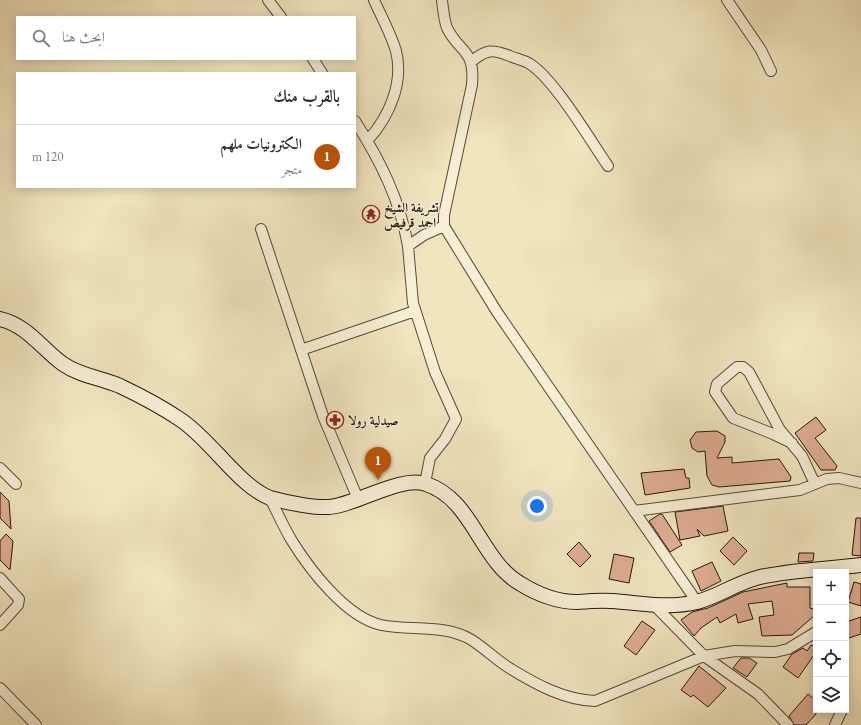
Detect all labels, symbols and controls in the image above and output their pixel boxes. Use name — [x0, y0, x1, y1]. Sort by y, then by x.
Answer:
search box — [16, 16, 356, 60]
icon: search — [30, 27, 52, 49]
text: ابحث هنا — [62, 27, 105, 46]
text: بالقرب منك — [273, 85, 340, 107]
text: الكترونيات ملهم — [220, 134, 302, 153]
text: 120 m — [32, 148, 63, 165]
text: 1 — [324, 148, 330, 165]
text: متجر — [281, 161, 302, 178]
place label: تشريفة الشيخ احمد قرفيص — [384, 199, 439, 231]
temple icon: تشريفة الشيخ احمد قرفيص — [361, 204, 381, 224]
pharmacy icon: صيدلية رولا — [325, 410, 345, 430]
place label: صيدلية رولا — [348, 412, 399, 429]
pin: 1 — [365, 447, 391, 480]
your location — [527, 496, 547, 516]
map controls — [813, 569, 849, 713]
button: + — [813, 569, 849, 605]
button: − — [813, 605, 849, 641]
button: locate — [813, 641, 849, 677]
button: layers — [813, 677, 849, 713]

